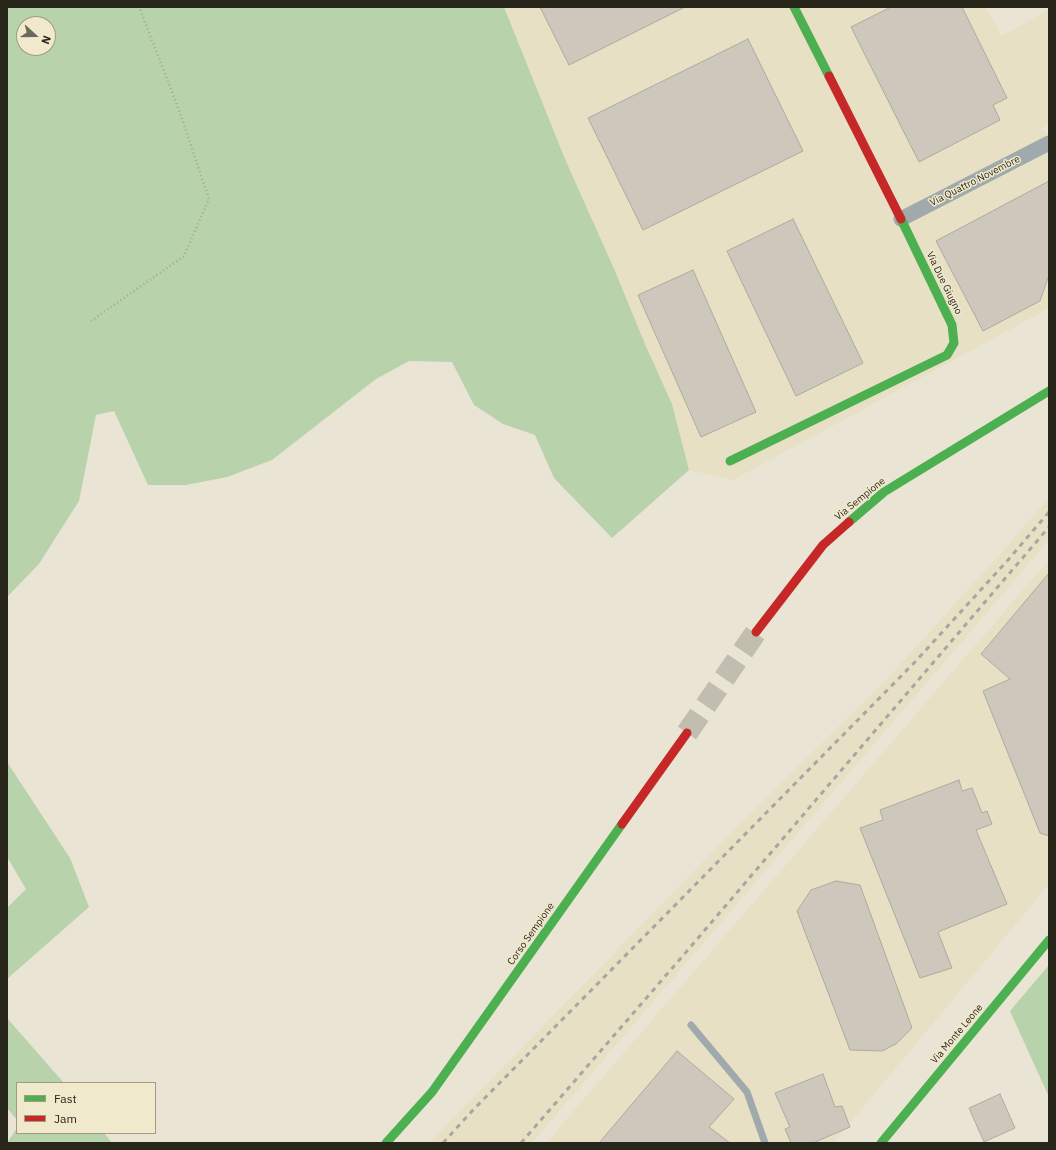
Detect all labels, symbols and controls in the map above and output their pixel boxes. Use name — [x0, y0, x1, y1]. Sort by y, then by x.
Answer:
north arrow — [16, 16, 56, 56]
text: N — [38, 34, 54, 46]
street label: Via Quattro Novembre — [928, 153, 1022, 209]
street label: Via Due Giugno — [924, 250, 964, 316]
street label: Via Sempione — [832, 475, 888, 523]
street label: Corso Sempione — [505, 900, 557, 968]
street label: Via Monte Leone — [929, 1002, 985, 1066]
legend — [16, 1082, 156, 1134]
text: Fast — [54, 1091, 77, 1106]
text: Jam — [54, 1111, 77, 1126]

